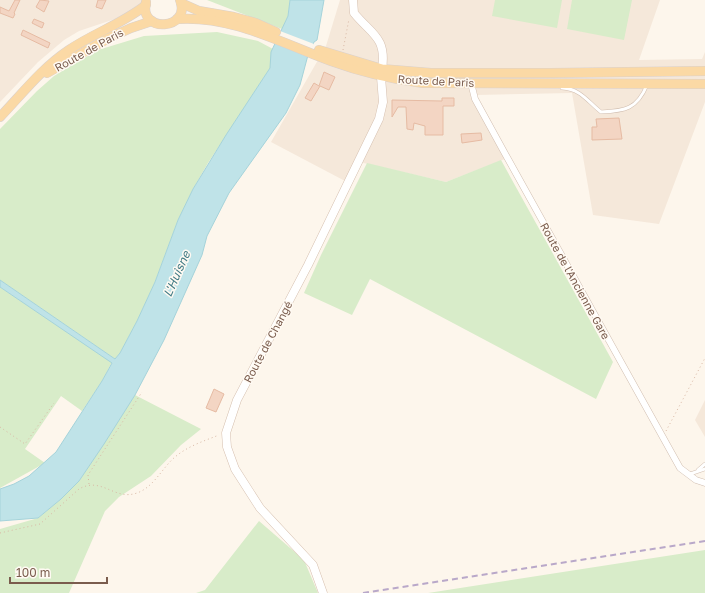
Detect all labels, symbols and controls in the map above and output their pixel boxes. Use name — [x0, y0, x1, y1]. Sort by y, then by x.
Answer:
street label: Route de Paris — [52, 25, 125, 74]
street label: Route de Paris — [398, 72, 475, 89]
street label: Route de l'Ancienne Gare — [538, 220, 613, 341]
water label: L'Huisne — [160, 248, 194, 299]
street label: Route de Changé — [241, 299, 295, 385]
scale bar — [10, 559, 107, 585]
text: 100 m — [16, 565, 50, 580]

